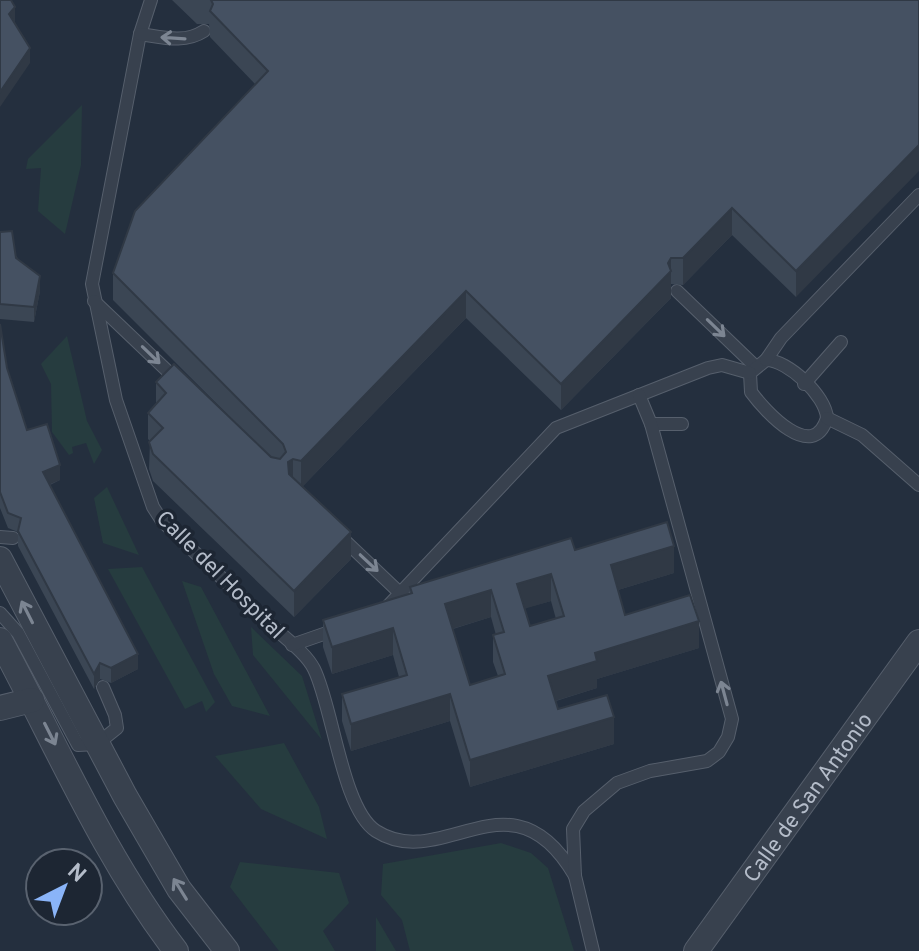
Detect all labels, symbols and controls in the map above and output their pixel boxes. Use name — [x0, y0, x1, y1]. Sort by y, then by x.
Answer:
one-way arrow — [160, 30, 187, 45]
one-way arrow — [706, 319, 726, 338]
one-way arrow — [140, 346, 160, 364]
street label: Calle del Hospital — [149, 506, 289, 646]
one-way arrow — [358, 554, 378, 572]
one-way arrow — [19, 601, 35, 625]
one-way arrow — [716, 680, 731, 706]
street label: Calle de San Antonio — [739, 708, 880, 889]
one-way arrow — [42, 721, 58, 745]
north arrow — [24, 847, 104, 927]
text: N — [61, 859, 91, 889]
one-way arrow — [172, 878, 188, 901]

